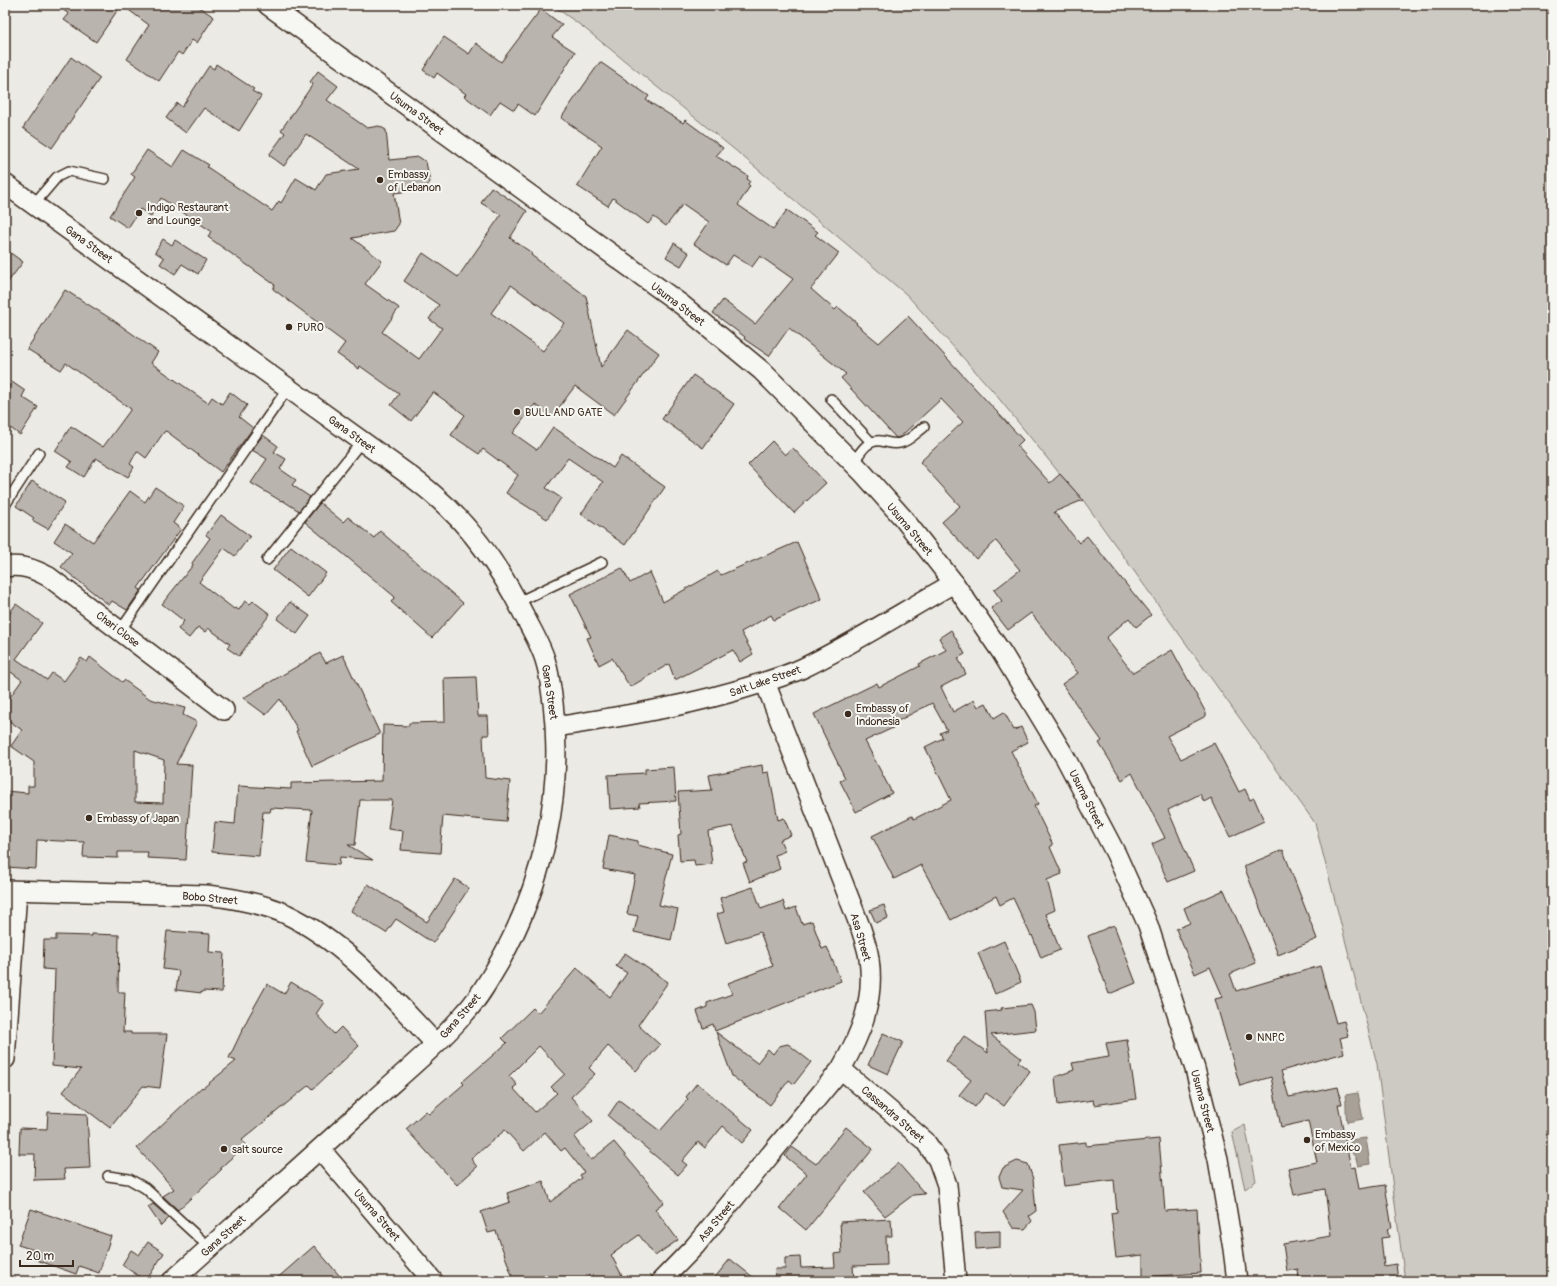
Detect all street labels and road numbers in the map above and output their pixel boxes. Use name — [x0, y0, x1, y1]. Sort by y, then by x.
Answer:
street label: Usuma Street — [387, 89, 447, 138]
street label: Gana Street — [62, 223, 115, 266]
street label: Usuma Street — [648, 280, 708, 329]
street label: Gana Street — [325, 413, 378, 456]
street label: Usuma Street — [884, 501, 936, 559]
street label: Chari Close — [93, 609, 142, 650]
street label: Salt Lake Street — [728, 663, 803, 700]
street label: Gana Street — [539, 664, 560, 721]
street label: Usuma Street — [1066, 768, 1107, 831]
street label: Bobo Street — [182, 890, 239, 907]
street label: Asa Street — [847, 912, 874, 963]
street label: Gana Street — [437, 991, 484, 1042]
street label: Usuma Street — [1188, 1068, 1217, 1134]
street label: Cassandra Street — [858, 1083, 927, 1146]
street label: Usuma Street — [351, 1187, 403, 1244]
street label: Asa Street — [696, 1198, 738, 1244]
street label: Gana Street — [198, 1213, 249, 1260]

